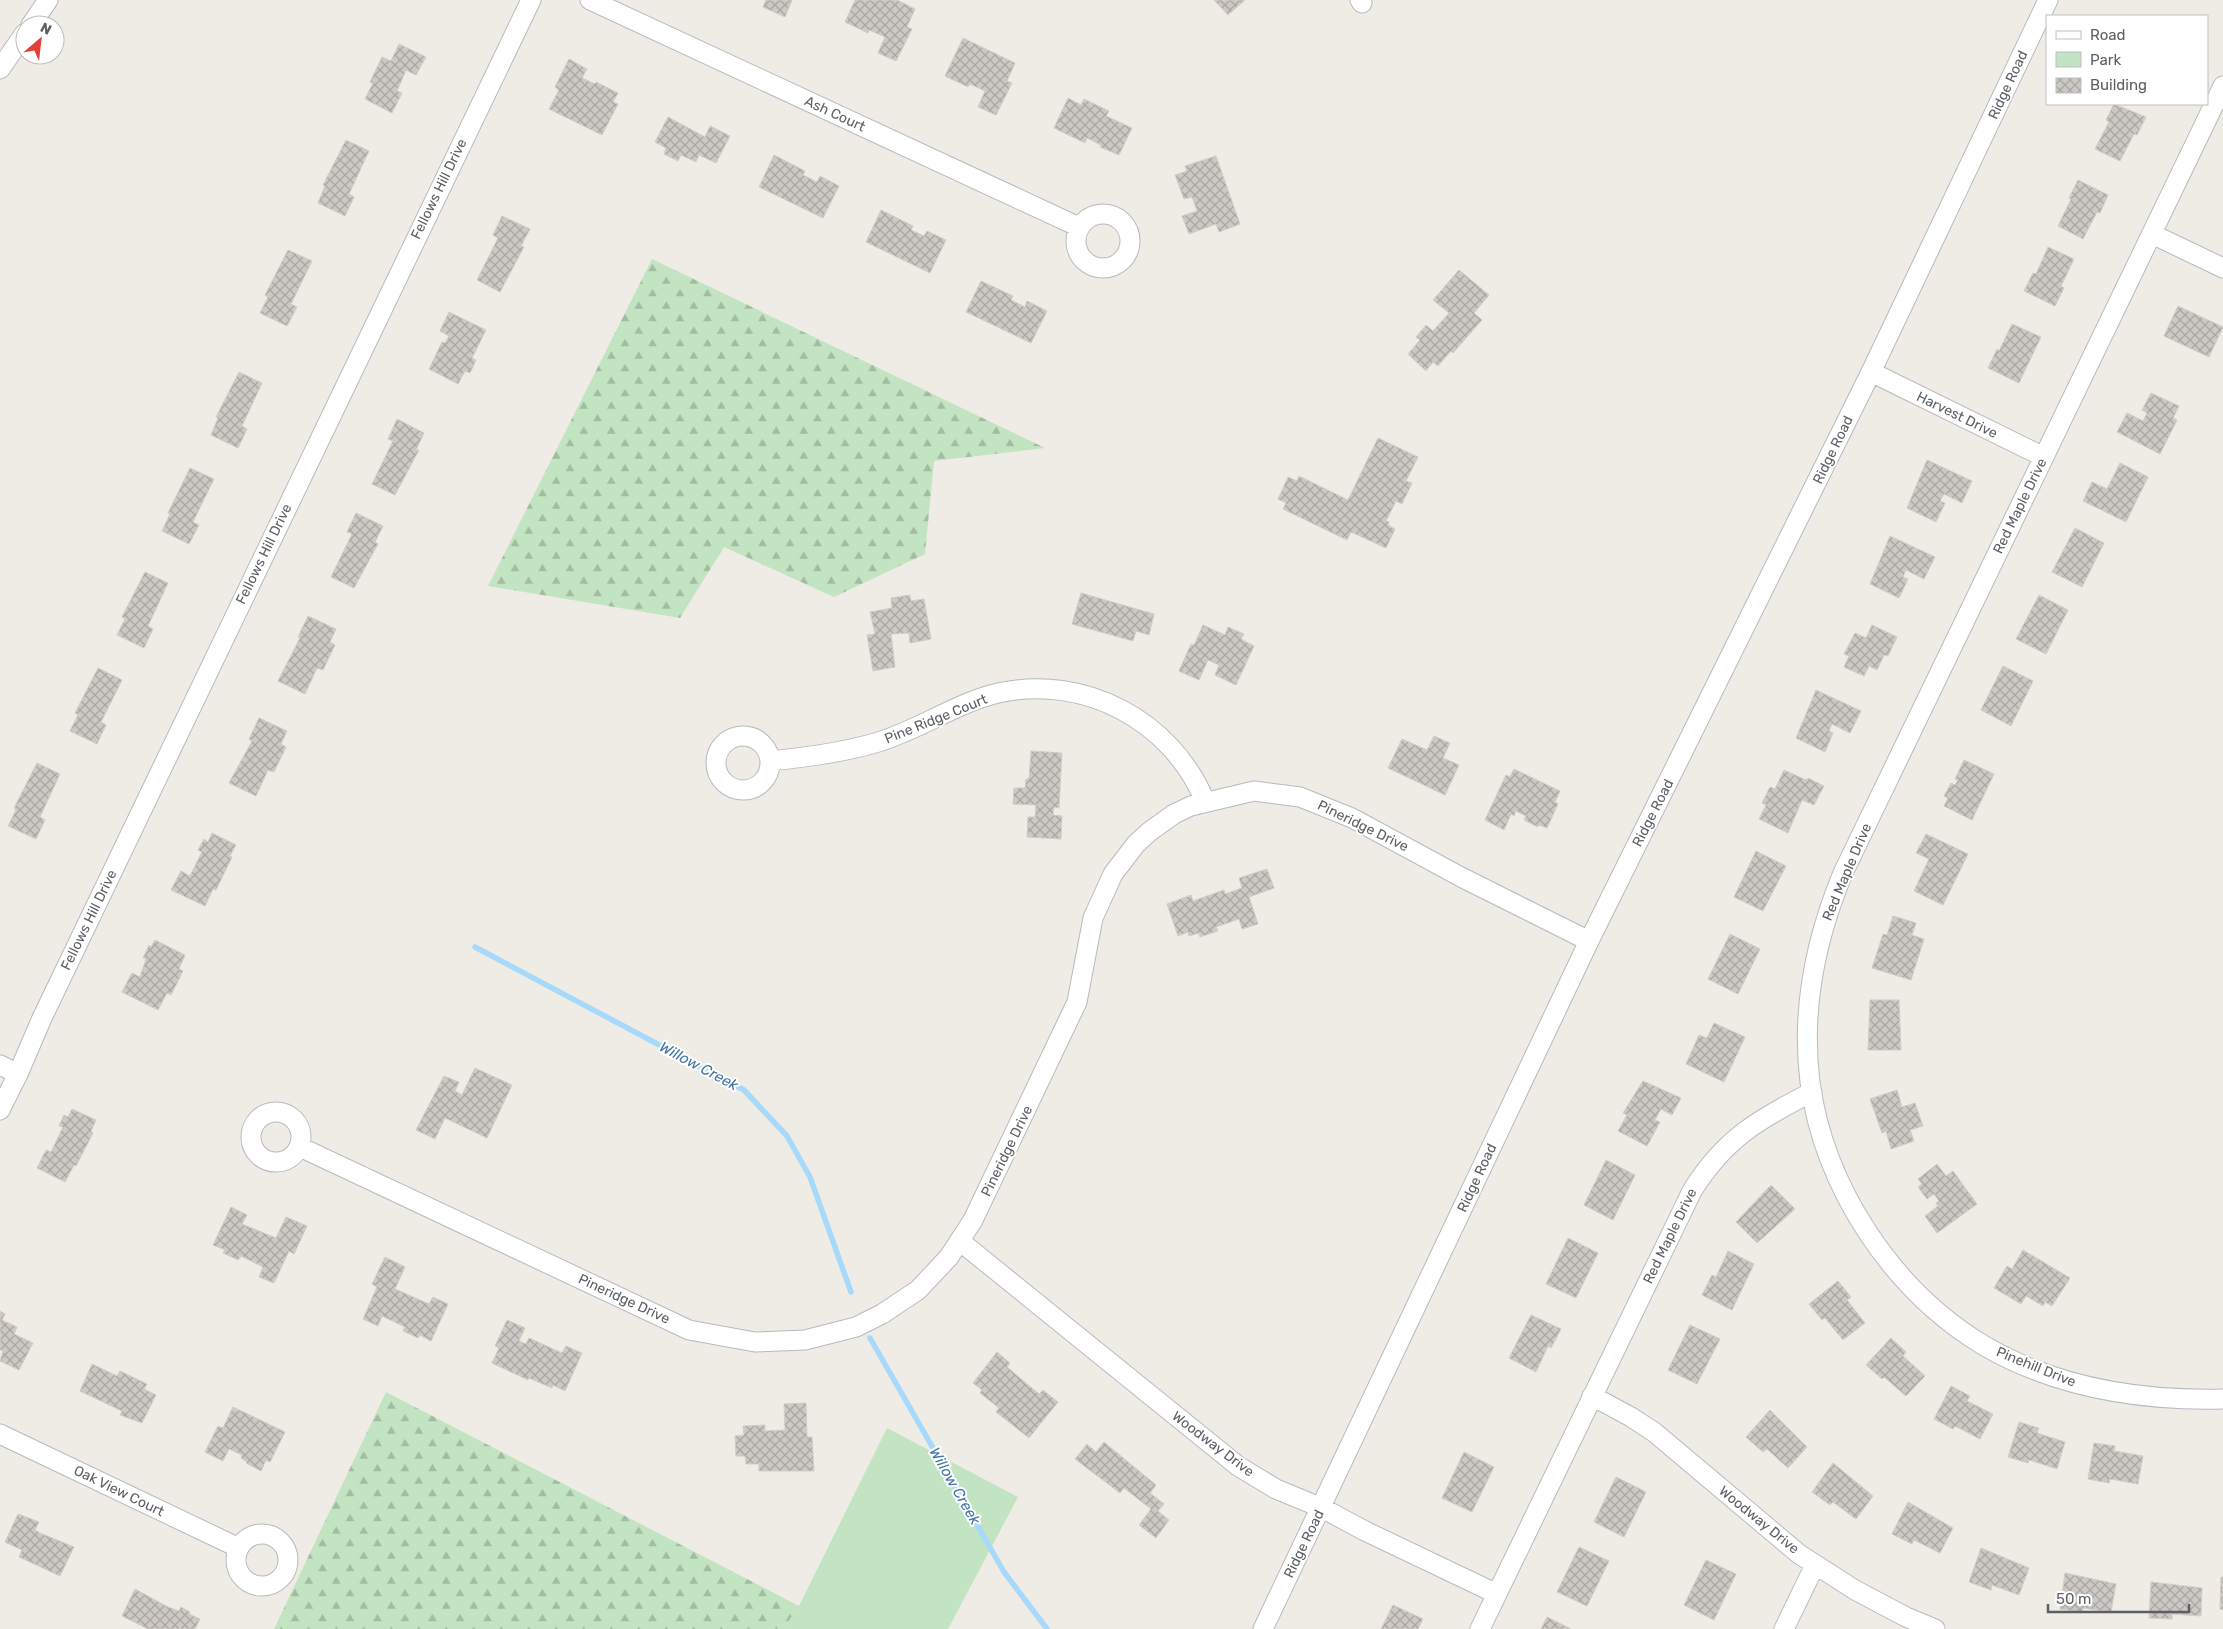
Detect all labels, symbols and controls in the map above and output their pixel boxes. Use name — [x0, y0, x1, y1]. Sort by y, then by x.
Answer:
north arrow — [15, 15, 65, 65]
legend — [2046, 15, 2208, 105]
text: N — [37, 19, 54, 39]
text: Road — [2090, 26, 2126, 44]
street label: Ridge Road — [1985, 48, 2031, 122]
text: Park — [2090, 51, 2121, 69]
text: Building — [2090, 76, 2147, 94]
street label: Ash Court — [802, 93, 869, 136]
street label: Fellows Hill Drive — [407, 136, 471, 242]
street label: Harvest Drive — [1914, 388, 2000, 442]
street label: Ridge Road — [1809, 413, 1857, 487]
street label: Red Maple Drive — [1990, 455, 2051, 557]
street label: Fellows Hill Drive — [232, 501, 296, 607]
street label: Pine Ridge Court — [882, 690, 990, 747]
street label: Ridge Road — [1629, 776, 1677, 850]
street label: Pineridge Drive — [1315, 797, 1411, 855]
street label: Red Maple Drive — [1819, 821, 1875, 923]
street label: Fellows Hill Drive — [57, 867, 121, 973]
water label: Willow Creek — [656, 1038, 742, 1094]
street label: Pineridge Drive — [978, 1103, 1036, 1199]
street label: Ridge Road — [1454, 1141, 1500, 1215]
street label: Red Maple Drive — [1640, 1185, 1701, 1287]
street label: Pineridge Drive — [576, 1270, 673, 1328]
street label: Pinehill Drive — [1994, 1343, 2079, 1391]
street label: Woodway Drive — [1169, 1408, 1258, 1480]
water label: Willow Creek — [926, 1444, 985, 1528]
street label: Oak View Court — [71, 1462, 167, 1520]
street label: Woodway Drive — [1715, 1482, 1803, 1558]
street label: Ridge Road — [1280, 1507, 1328, 1581]
scale bar — [2048, 1582, 2189, 1614]
text: 50 m — [2056, 1590, 2091, 1608]

